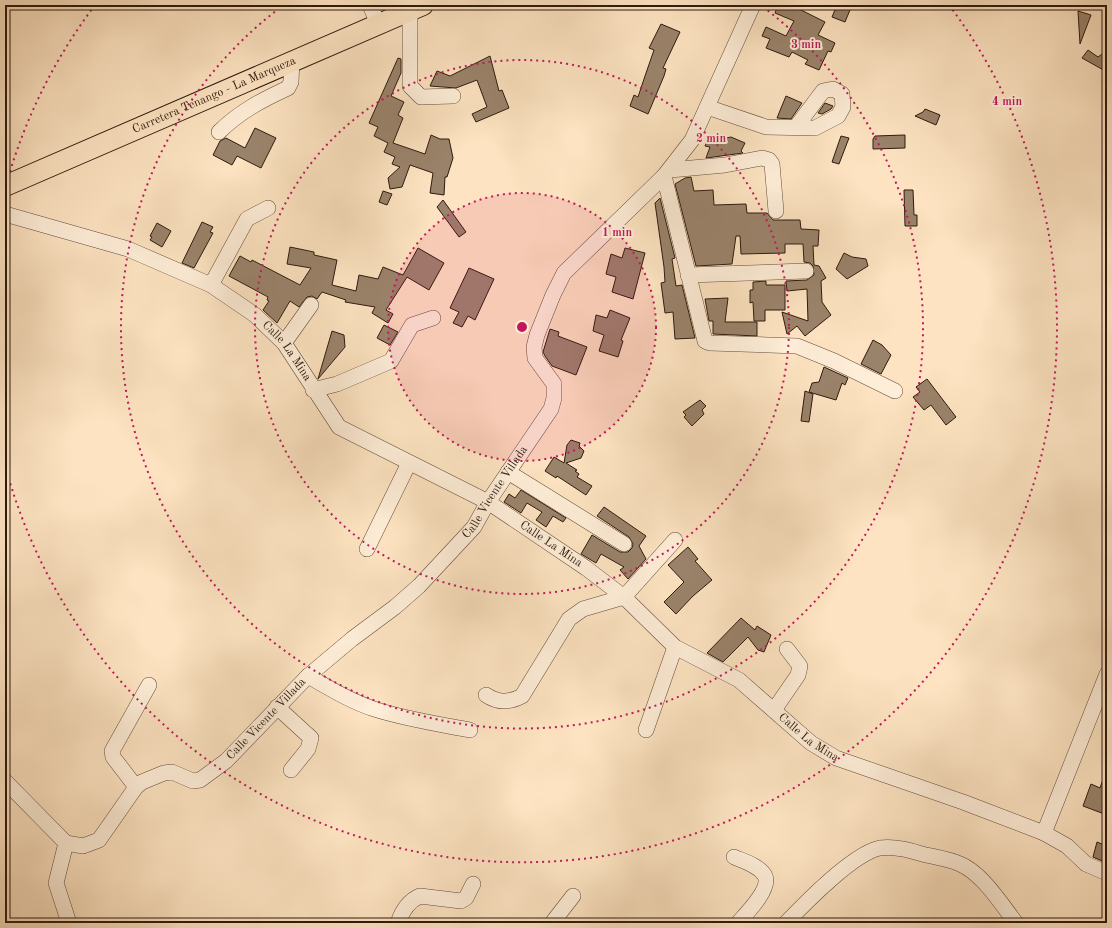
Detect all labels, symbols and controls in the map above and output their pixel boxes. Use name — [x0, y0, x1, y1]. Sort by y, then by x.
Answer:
text: 3 min — [791, 39, 821, 51]
street label: Carretera Tenango - La Marqueza — [131, 55, 298, 136]
text: 4 min — [992, 96, 1022, 108]
text: 2 min — [696, 133, 726, 145]
text: 1 min — [602, 227, 632, 239]
street label: Calle La Mina — [260, 319, 313, 383]
centre of rings — [515, 320, 529, 334]
street label: Calle Vicente Villada — [460, 444, 530, 541]
street label: Calle La Mina — [518, 519, 584, 570]
street label: Calle Vicente Villada — [224, 676, 308, 762]
street label: Calle La Mina — [776, 711, 841, 764]

